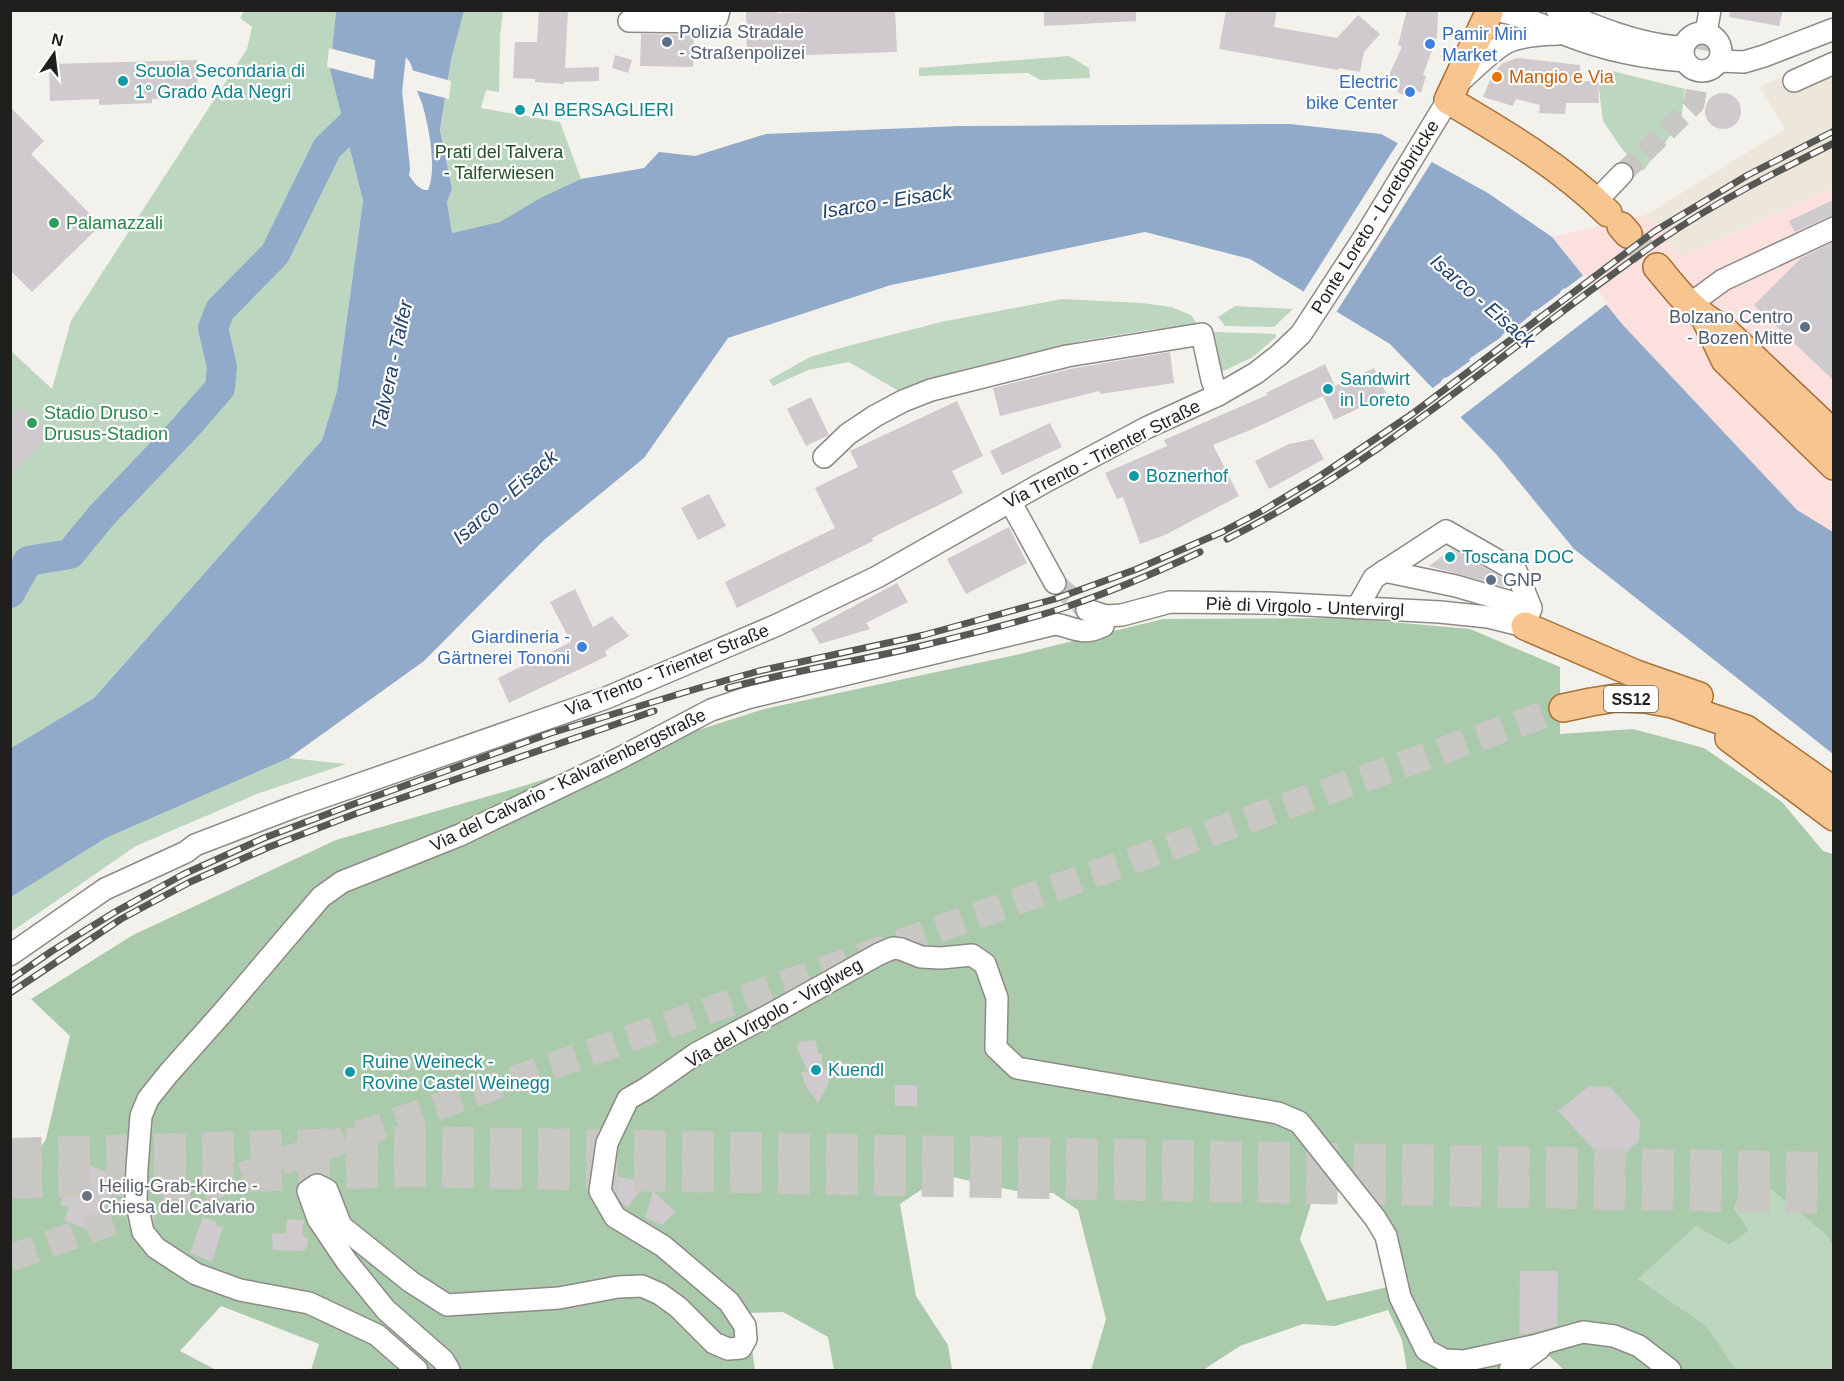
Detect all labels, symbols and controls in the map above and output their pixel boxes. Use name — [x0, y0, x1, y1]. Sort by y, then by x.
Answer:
place label: Polizia Stradale - Straßenpolizei — [679, 22, 805, 63]
north arrow — [24, 24, 84, 84]
place label: Pamir Mini Market — [1442, 24, 1527, 65]
text: N — [50, 30, 65, 50]
marker: Polizia Stradale - Straßenpolizei — [660, 35, 674, 49]
marker: Pamir Mini Market — [1423, 37, 1437, 51]
place label: Scuola Secondaria di 1° Grado Ada Negri — [135, 61, 305, 102]
place label: Mangio e Via — [1509, 67, 1615, 87]
marker: Mangio e Via — [1490, 70, 1504, 84]
place label: Electric bike Center — [1306, 72, 1398, 113]
marker: Scuola Secondaria di 1° Grado Ada Negri — [116, 74, 130, 88]
marker: Electric bike Center — [1403, 85, 1417, 99]
place label: AI BERSAGLIERI — [532, 100, 674, 120]
marker: AI BERSAGLIERI — [513, 103, 527, 117]
street label: Ponte Loreto - Loretobrücke — [1307, 117, 1443, 317]
park label: Prati del Talvera - Talferwiesen — [435, 142, 564, 183]
water label: Isarco - Eisack — [821, 180, 954, 222]
place label: Palamazzali — [66, 213, 163, 233]
marker: Palamazzali — [47, 216, 61, 230]
water label: Isarco - Eisack — [1426, 250, 1540, 353]
water label: Talvera - Talfer — [368, 297, 417, 432]
place label: Bolzano Centro - Bozen Mitte — [1669, 307, 1793, 348]
marker: Bolzano Centro - Bozen Mitte — [1798, 320, 1812, 334]
place label: Sandwirt in Loreto — [1340, 369, 1410, 410]
marker: Sandwirt in Loreto — [1321, 382, 1335, 396]
street label: Via Trento - Trienter Straße — [1000, 396, 1204, 512]
place label: Stadio Druso - Drusus-Stadion — [44, 403, 168, 444]
marker: Stadio Druso - Drusus-Stadion — [25, 416, 39, 430]
water label: Isarco - Eisack — [448, 445, 562, 548]
place label: Boznerhof — [1146, 466, 1229, 486]
marker: Boznerhof — [1127, 469, 1141, 483]
place label: Toscana DOC — [1462, 547, 1574, 567]
marker: Toscana DOC — [1443, 550, 1457, 564]
place label: GNP — [1503, 570, 1542, 590]
marker: GNP — [1484, 573, 1498, 587]
street label: Piè di Virgolo - Untervirgl — [1205, 594, 1405, 620]
street label: Via Trento - Trienter Straße — [562, 620, 772, 720]
place label: Giardineria - Gärtnerei Tononi — [437, 627, 570, 668]
marker: Giardineria - Gärtnerei Tononi — [575, 640, 589, 654]
road number: SS12 — [1604, 686, 1658, 712]
street label: Via del Calvario - Kalvarienbergstraße — [427, 704, 709, 856]
street label: Via del Virgolo - Virglweg — [682, 954, 866, 1072]
place label: Ruine Weineck - Rovine Castel Weinegg — [362, 1052, 550, 1093]
place label: Kuendl — [828, 1060, 884, 1080]
marker: Kuendl — [809, 1063, 823, 1077]
marker: Ruine Weineck - Rovine Castel Weinegg — [343, 1065, 357, 1079]
place label: Heilig-Grab-Kirche - Chiesa del Calvario — [99, 1176, 258, 1217]
marker: Heilig-Grab-Kirche - Chiesa del Calvario — [80, 1189, 94, 1203]

